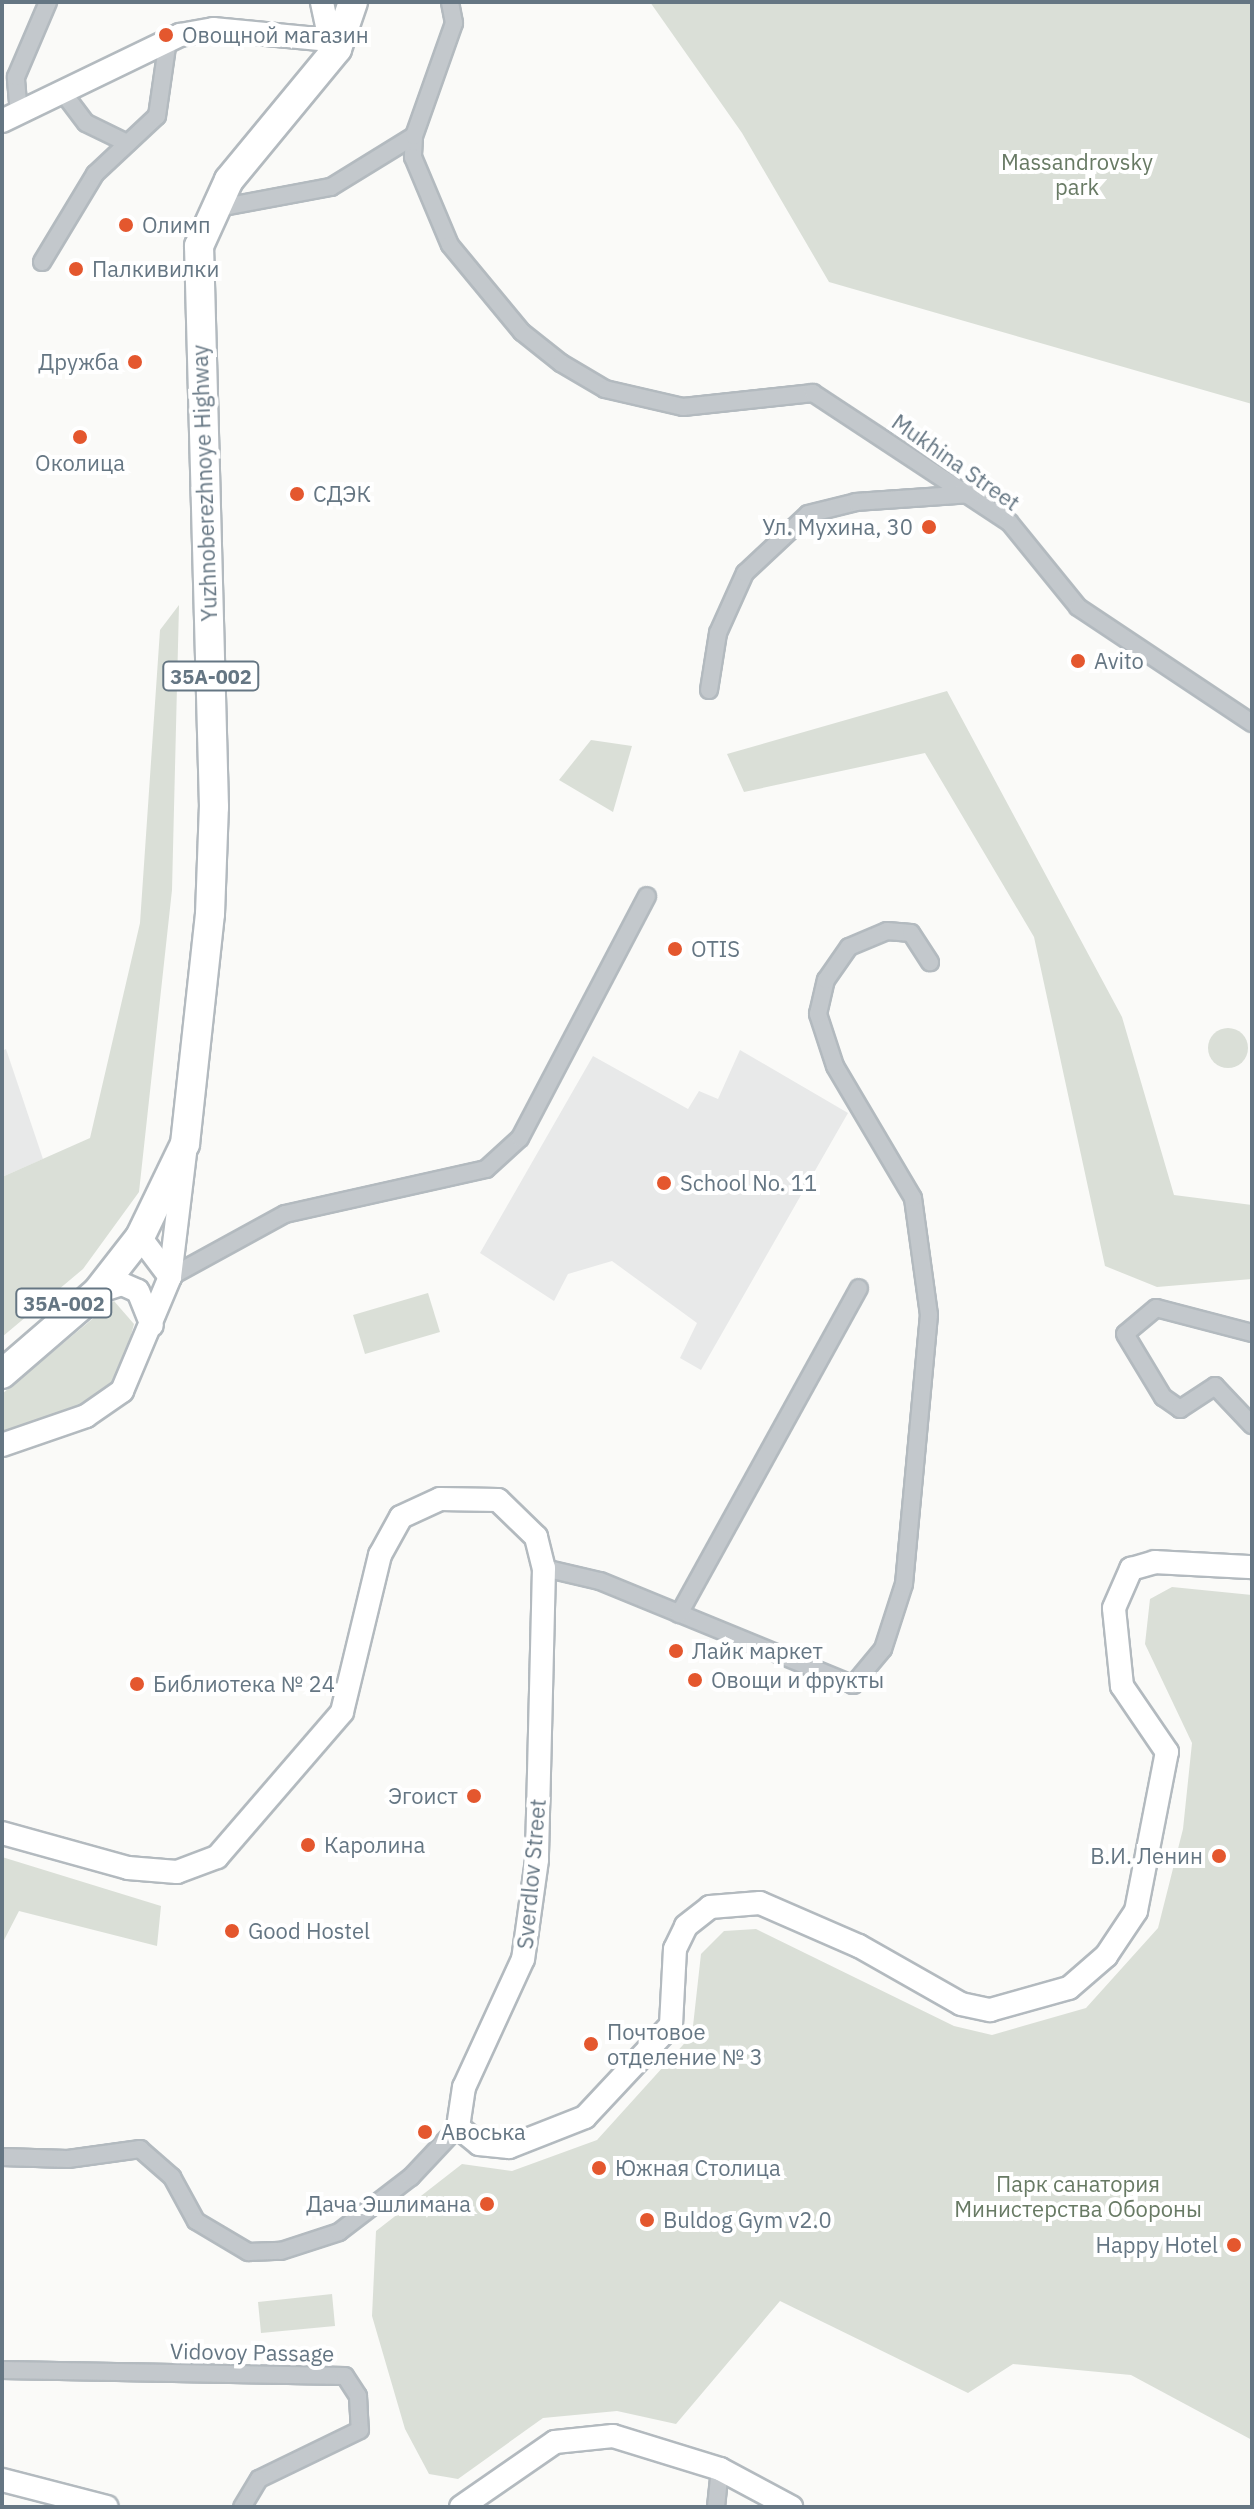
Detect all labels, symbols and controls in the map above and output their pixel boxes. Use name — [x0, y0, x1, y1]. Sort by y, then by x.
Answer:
place label: Овощной магазин — [182, 22, 369, 48]
marker: Овощной магазин — [157, 26, 175, 44]
park label: Massandrovsky park — [1001, 148, 1153, 200]
place label: Олимп — [142, 212, 211, 238]
marker: Олимп — [117, 216, 135, 234]
place label: Палкивилки — [92, 256, 219, 282]
marker: Палкивилки — [67, 260, 85, 278]
street label: Yuzhnoberezhnoye Highway — [186, 344, 222, 622]
place label: Дружба — [38, 349, 119, 375]
marker: Дружба — [126, 353, 144, 371]
street label: Mukhina Street — [887, 408, 1025, 516]
marker: Околица — [71, 428, 89, 446]
place label: Околица — [35, 450, 125, 476]
place label: СДЭК — [313, 481, 371, 507]
marker: СДЭК — [288, 485, 306, 503]
place label: Ул. Мухина, 30 — [762, 514, 913, 540]
marker: Ул. Мухина, 30 — [920, 518, 938, 536]
place label: Avito — [1094, 648, 1144, 674]
marker: Avito — [1069, 652, 1087, 670]
road number: 35А-002 — [161, 660, 261, 692]
place label: OTIS — [691, 936, 740, 962]
marker: OTIS — [666, 940, 684, 958]
place label: School No. 11 — [680, 1170, 817, 1196]
marker: School No. 11 — [655, 1174, 673, 1192]
road number: 35А-002 — [14, 1287, 114, 1319]
place label: Лайк маркет — [692, 1638, 823, 1664]
marker: Лайк маркет — [667, 1642, 685, 1660]
place label: Овощи и фрукты — [711, 1667, 884, 1693]
place label: Библиотека № 24 — [153, 1671, 335, 1697]
marker: Овощи и фрукты — [686, 1671, 704, 1689]
marker: Библиотека № 24 — [128, 1675, 146, 1693]
place label: Эгоист — [388, 1783, 458, 1809]
marker: Эгоист — [465, 1787, 483, 1805]
street label: Sverdlov Street — [511, 1798, 551, 1950]
place label: Каролина — [324, 1832, 425, 1858]
marker: Каролина — [299, 1836, 317, 1854]
place label: В.И. Ленин — [1090, 1843, 1203, 1869]
marker: В.И. Ленин — [1210, 1847, 1228, 1865]
place label: Good Hostel — [248, 1918, 370, 1944]
marker: Good Hostel — [223, 1922, 241, 1940]
place label: Почтовое отделение № 3 — [607, 2018, 763, 2070]
marker: Почтовое отделение № 3 — [582, 2035, 600, 2053]
place label: Авоська — [441, 2119, 526, 2145]
marker: Авоська — [416, 2123, 434, 2141]
place label: Южная Столица — [615, 2155, 781, 2181]
marker: Южная Столица — [590, 2159, 608, 2177]
park label: Парк санатория Министерства Обороны — [954, 2170, 1202, 2222]
place label: Дача Эшлимана — [306, 2191, 471, 2217]
marker: Дача Эшлимана — [478, 2195, 496, 2213]
place label: Buldog Gym v2.0 — [663, 2207, 832, 2233]
marker: Buldog Gym v2.0 — [638, 2211, 656, 2229]
place label: Happy Hotel — [1096, 2232, 1218, 2258]
marker: Happy Hotel — [1225, 2236, 1243, 2254]
street label: Vidovoy Passage — [170, 2337, 334, 2367]

